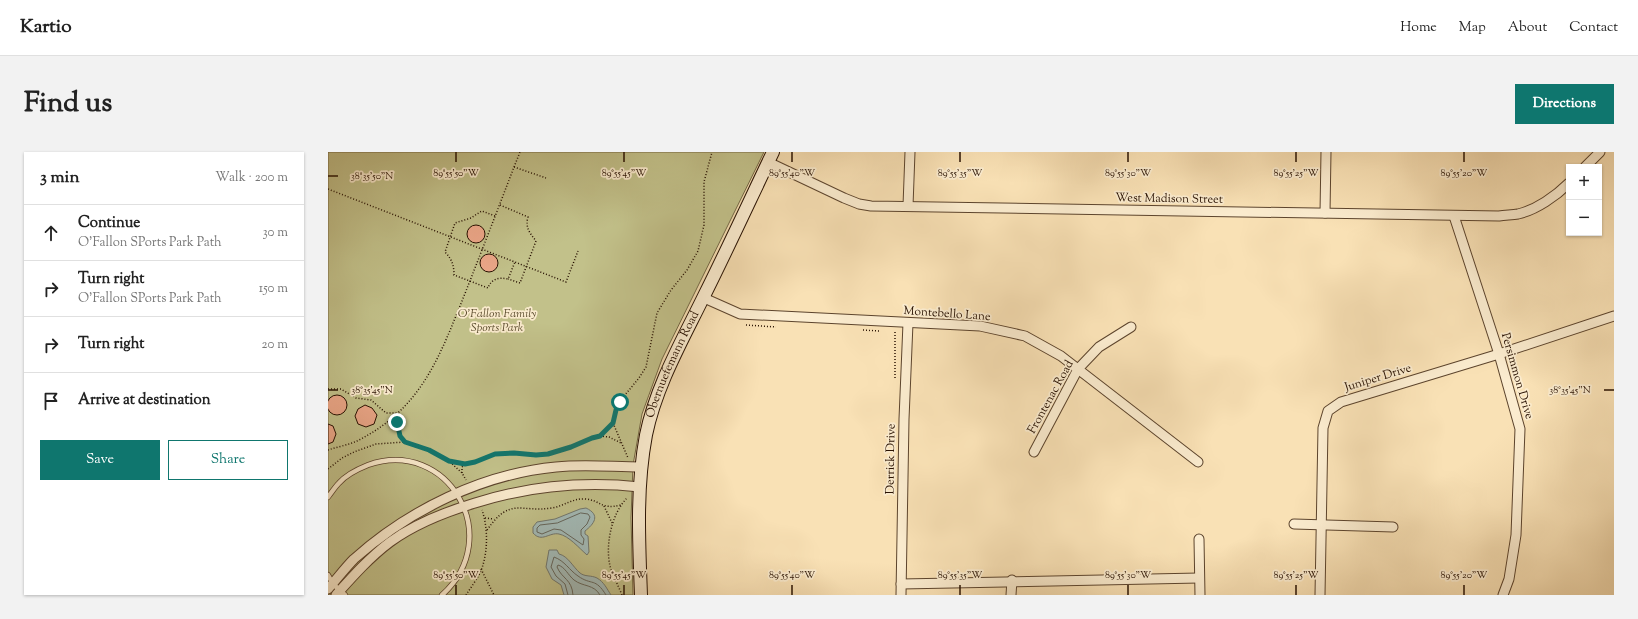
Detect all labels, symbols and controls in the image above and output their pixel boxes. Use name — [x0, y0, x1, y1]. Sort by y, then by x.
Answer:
text: Kartio — [20, 14, 72, 41]
text: Home — [1400, 18, 1437, 38]
text: Map — [1459, 18, 1486, 38]
text: About — [1508, 18, 1547, 38]
text: Contact — [1569, 18, 1618, 38]
text: Find us — [24, 84, 112, 124]
button: Directions — [1515, 84, 1614, 124]
map controls — [1566, 164, 1602, 236]
button: + — [1566, 164, 1602, 200]
text: 3 min — [40, 166, 79, 190]
text: 89°55'50"W — [433, 166, 479, 181]
text: 89°55'45"W — [602, 166, 646, 181]
text: 89°55'40"W — [769, 166, 815, 181]
text: 89°55'35"W — [938, 166, 982, 181]
text: 89°55'30"W — [1105, 166, 1151, 181]
text: 89°55'25"W — [1273, 166, 1319, 181]
text: 89°55'20"W — [1441, 166, 1487, 181]
text: Walk · 200 m — [215, 169, 288, 187]
text: 38°35'50"N — [351, 169, 393, 184]
street label: West Madison Street — [1115, 189, 1223, 209]
button: − — [1566, 200, 1602, 236]
text: Continue — [78, 213, 140, 234]
icon: ahead — [40, 222, 62, 244]
text: 30 m — [262, 224, 288, 242]
text: O'Fallon SPorts Park Path — [78, 234, 222, 252]
text: Turn right — [78, 269, 144, 290]
icon: right — [40, 278, 62, 300]
text: 150 m — [259, 280, 288, 298]
text: O'Fallon SPorts Park Path — [78, 290, 222, 308]
street label: Montebello Lane — [903, 302, 991, 326]
park label: O'Fallon Family Sports Park — [458, 305, 536, 337]
street label: Obernuefemann Road — [642, 308, 704, 420]
street label: Persimmon Drive — [1496, 331, 1538, 422]
icon: right — [40, 334, 62, 356]
text: Turn right — [78, 334, 144, 355]
text: 20 m — [262, 336, 288, 354]
street label: Frontenac Road — [1023, 357, 1079, 437]
street label: Juniper Drive — [1341, 359, 1414, 397]
text: 38°35'45"N — [351, 383, 393, 398]
text: 38°35'45"N — [1549, 383, 1591, 398]
icon: arrive — [40, 390, 62, 412]
text: Arrive at destination — [78, 390, 211, 411]
route start — [611, 393, 629, 411]
route end — [388, 413, 406, 431]
street label: Derrick Drive — [881, 423, 901, 495]
button: Save — [40, 440, 160, 480]
button: Share — [168, 440, 288, 480]
text: 89°55'50"W — [433, 568, 479, 583]
text: 89°55'45"W — [602, 568, 646, 583]
text: 89°55'40"W — [769, 568, 815, 583]
text: 89°55'35"W — [938, 568, 982, 583]
text: 89°55'30"W — [1105, 568, 1151, 583]
text: 89°55'25"W — [1273, 568, 1319, 583]
text: 89°55'20"W — [1441, 568, 1487, 583]

